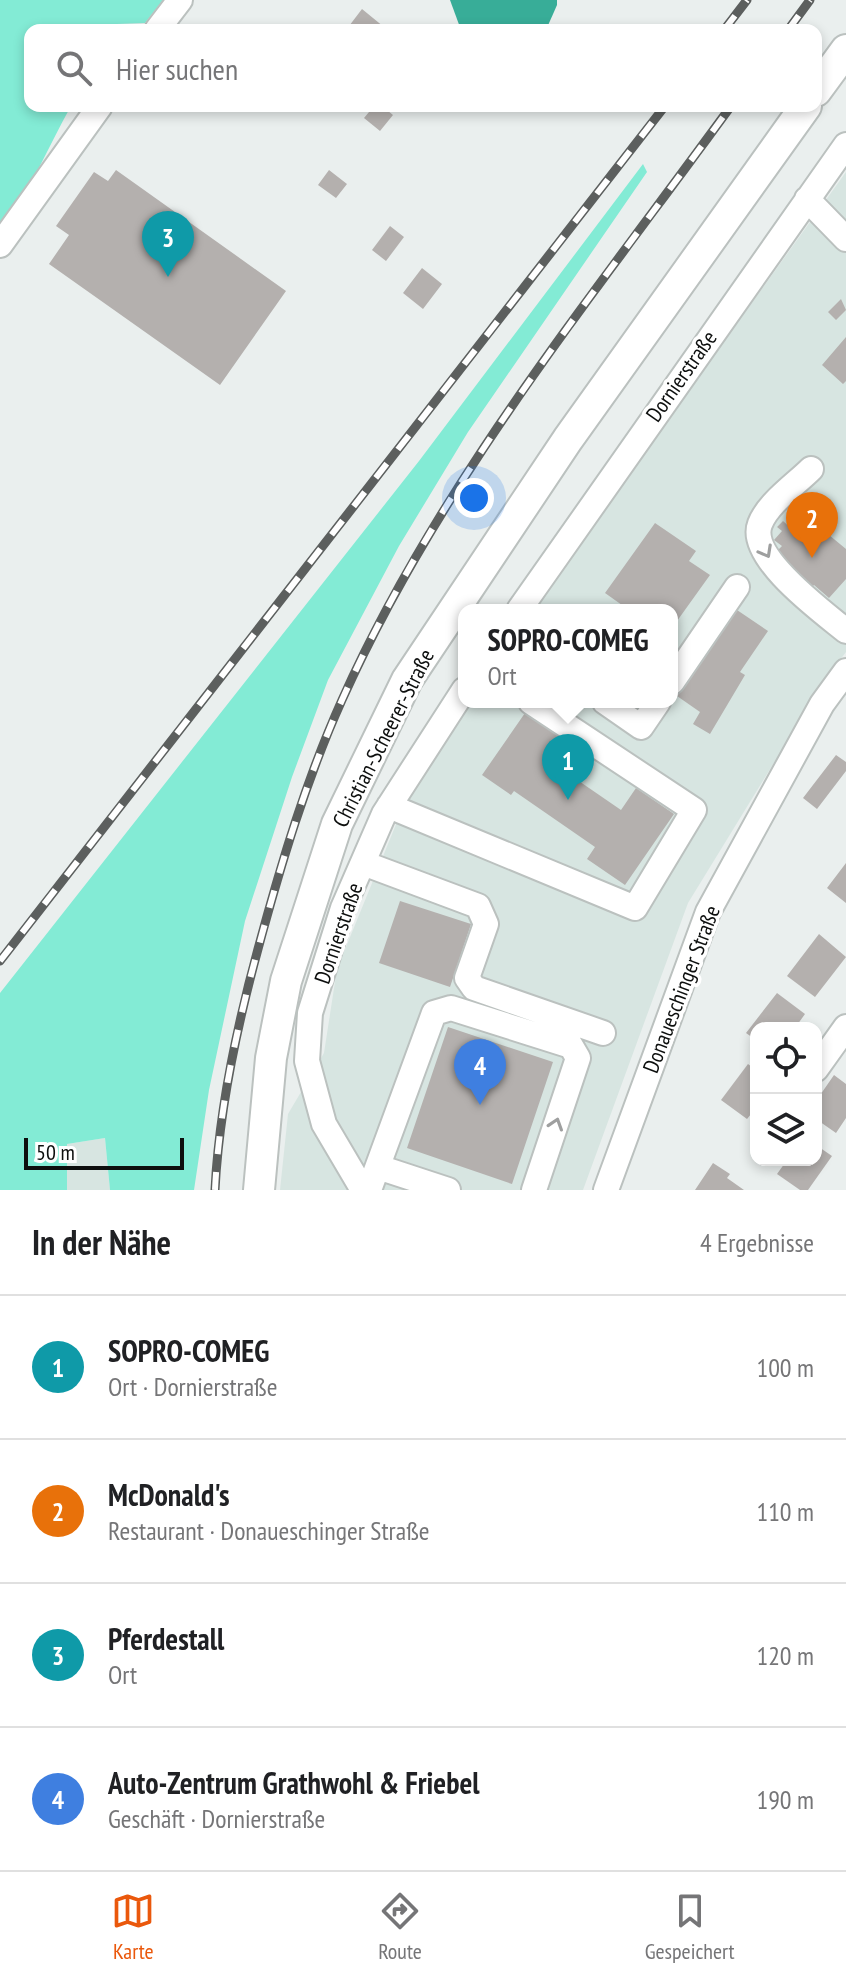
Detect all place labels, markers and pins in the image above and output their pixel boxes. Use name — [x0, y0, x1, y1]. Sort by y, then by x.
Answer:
pin: 3 — [142, 211, 194, 277]
pin: 2 — [786, 492, 838, 558]
pin: 1 — [542, 734, 594, 800]
pin: 4 — [454, 1039, 506, 1105]

